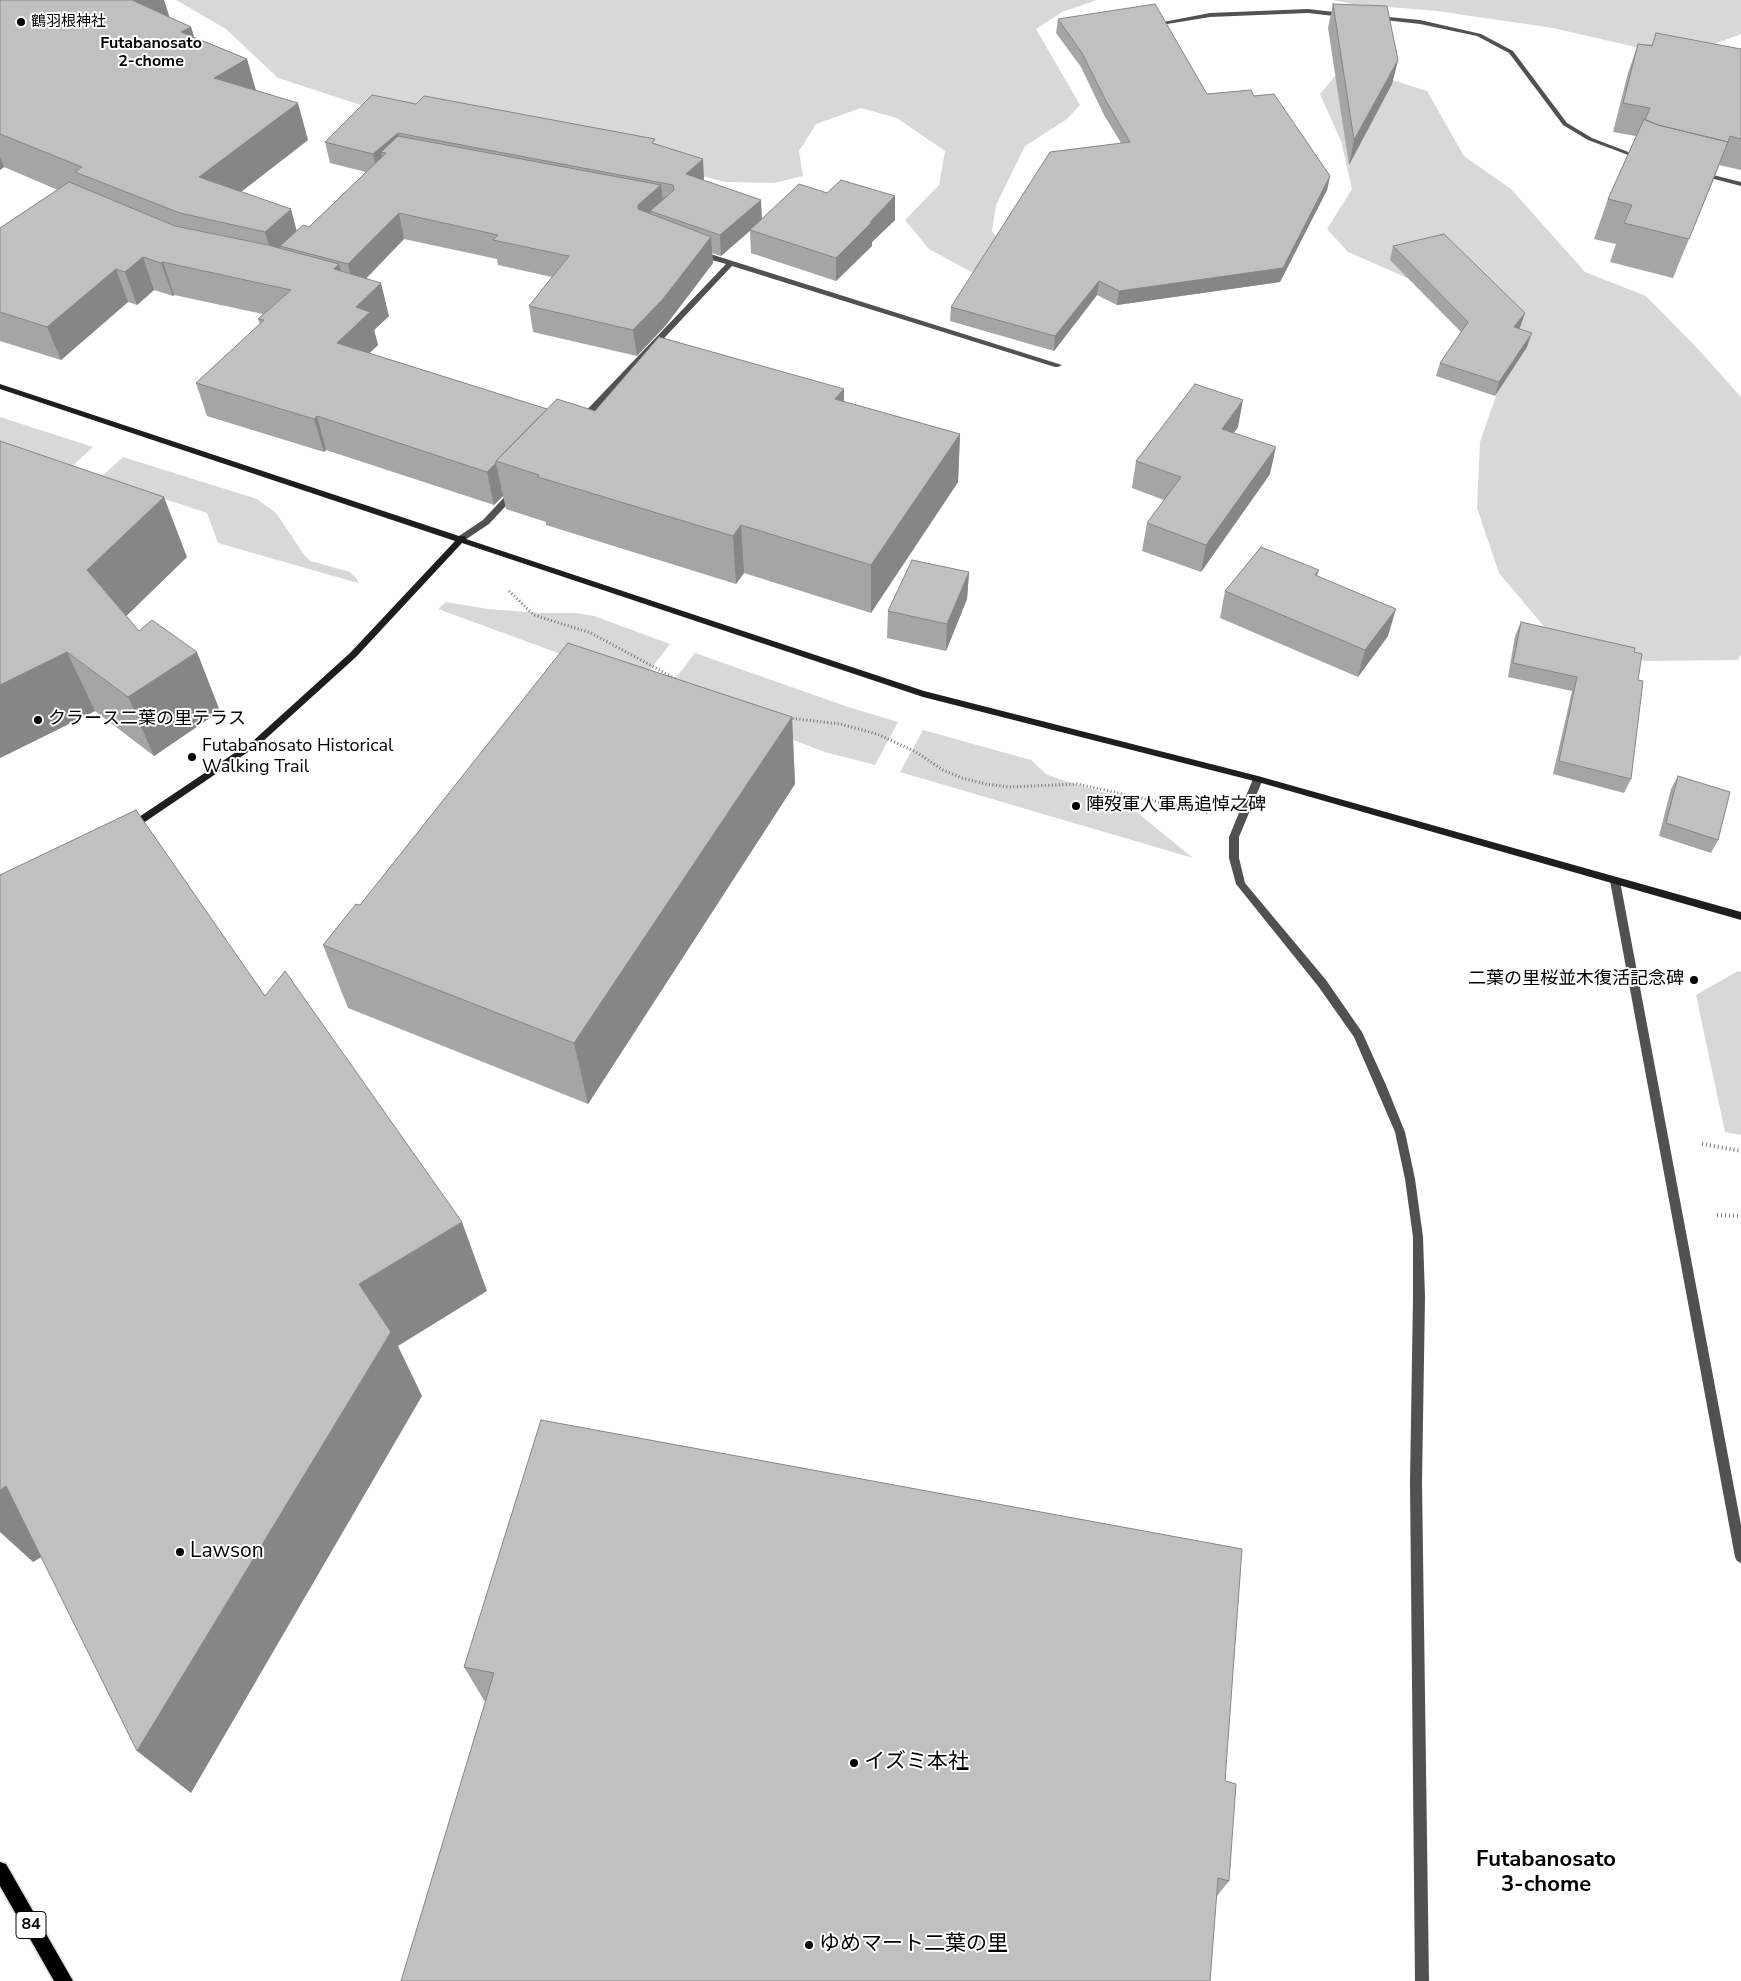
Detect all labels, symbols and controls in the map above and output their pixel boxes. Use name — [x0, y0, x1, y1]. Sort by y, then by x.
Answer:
place label: 鶴羽根神社 — [31, 13, 106, 31]
marker: 鶴羽根神社 — [15, 16, 27, 28]
district label: Futabanosato 2-chome — [100, 34, 202, 72]
place label: クラース二葉の里テラス — [48, 709, 246, 731]
marker: クラース二葉の里テラス — [32, 714, 44, 726]
place label: Futabanosato Historical Walking Trail — [202, 736, 393, 779]
marker: Futabanosato Historical Walking Trail — [186, 751, 198, 763]
place label: 陣歿軍人軍馬追悼之碑 — [1086, 795, 1266, 817]
marker: 陣歿軍人軍馬追悼之碑 — [1070, 800, 1082, 812]
place label: 二葉の里桜並木復活記念碑 — [1468, 969, 1684, 991]
marker: 二葉の里桜並木復活記念碑 — [1688, 974, 1700, 986]
place label: Lawson — [190, 1539, 264, 1565]
marker: Lawson — [174, 1546, 186, 1558]
place label: イズミ本社 — [864, 1750, 969, 1776]
marker: イズミ本社 — [848, 1757, 860, 1769]
district label: Futabanosato 3-chome — [1476, 1848, 1616, 1900]
road number: 84 — [16, 1912, 46, 1938]
place label: ゆめマート二葉の里 — [819, 1932, 1008, 1958]
marker: ゆめマート二葉の里 — [803, 1939, 815, 1951]

